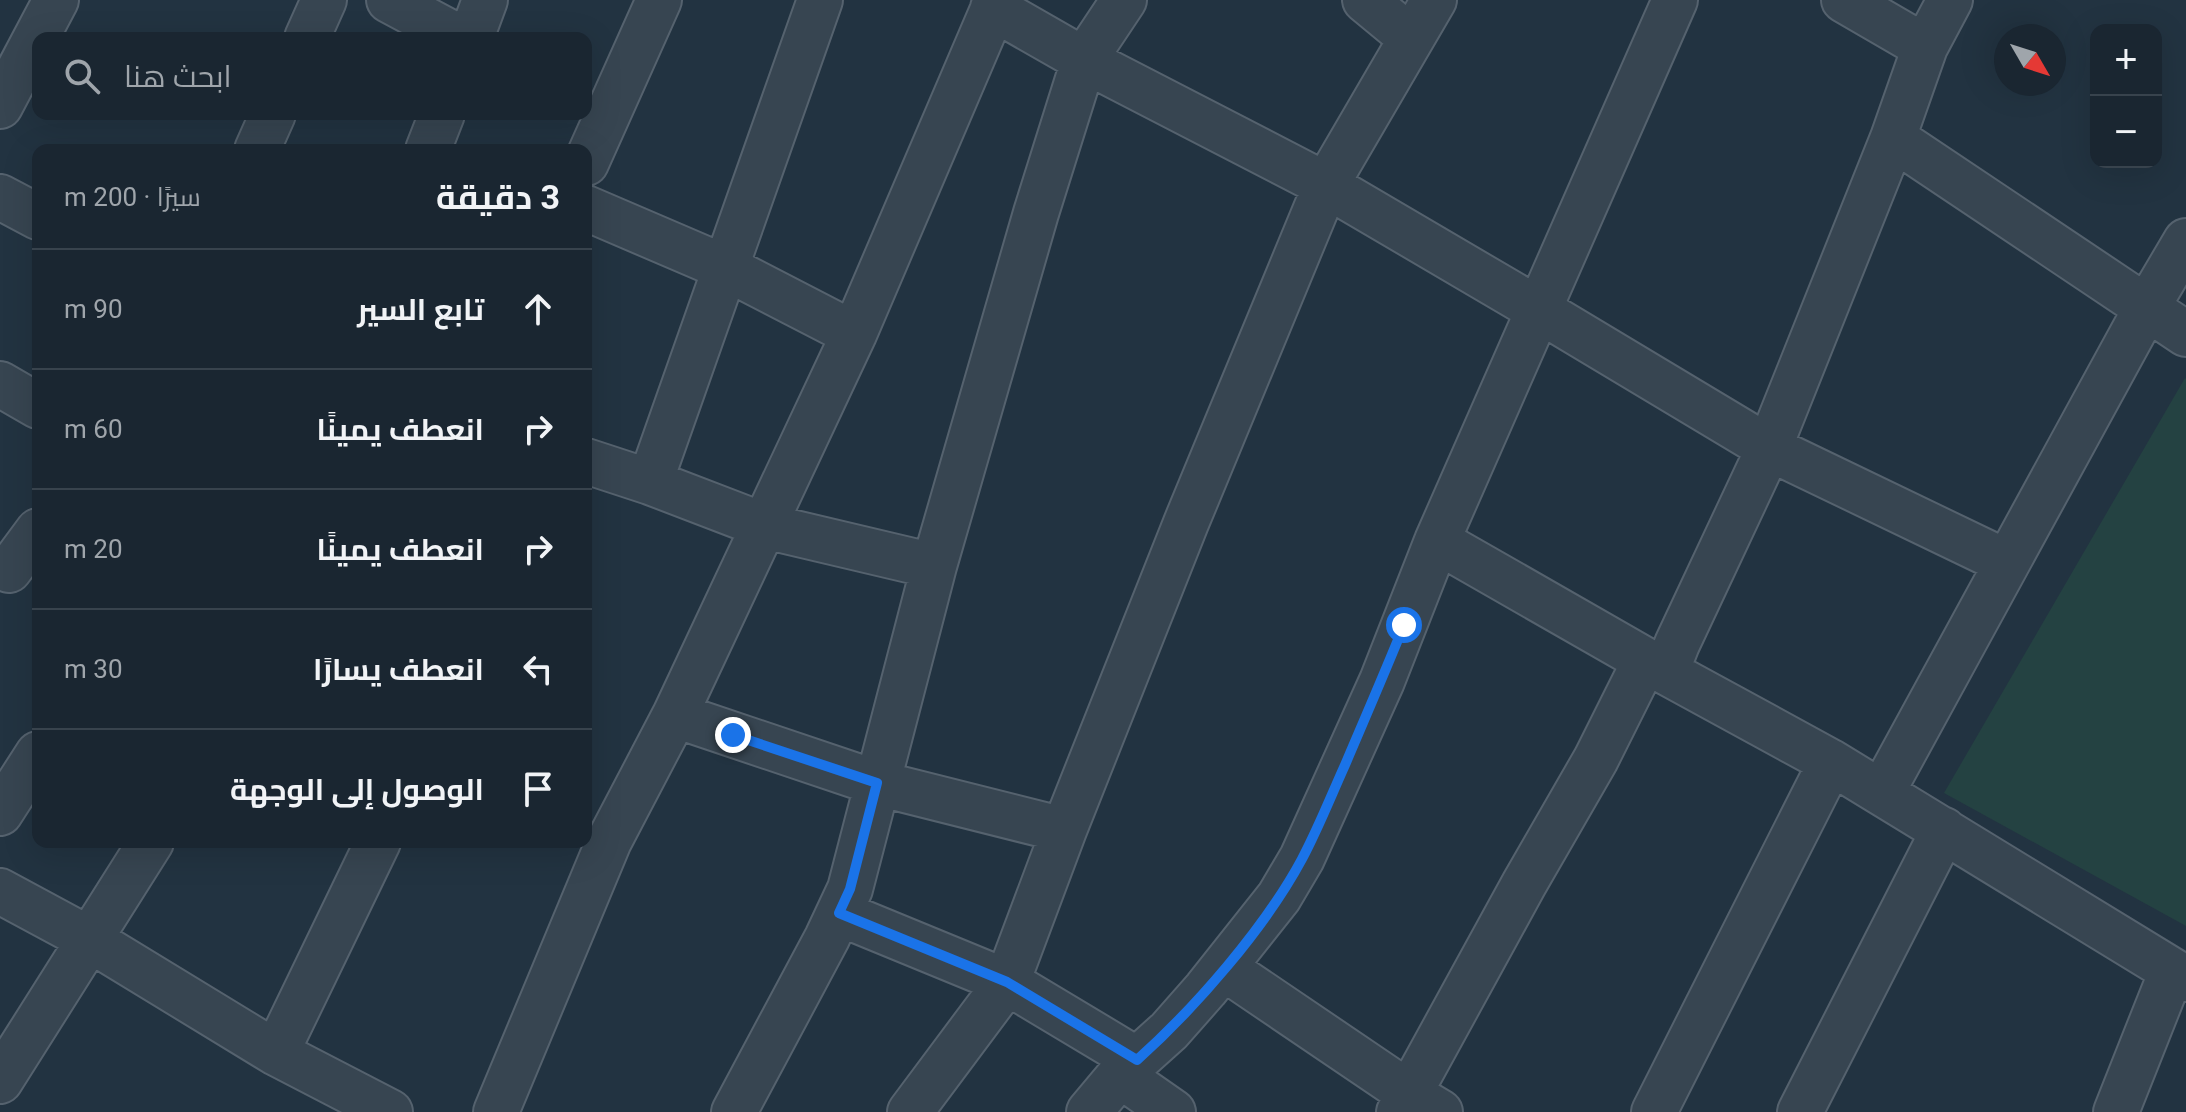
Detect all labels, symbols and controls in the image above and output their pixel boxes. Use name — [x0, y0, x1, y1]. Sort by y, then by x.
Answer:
north arrow — [1994, 24, 2066, 96]
map controls — [2090, 24, 2162, 168]
button: + — [2090, 24, 2162, 96]
search box — [32, 32, 592, 120]
icon: search — [60, 54, 104, 98]
text: ابحث هنا — [124, 59, 232, 94]
button: − — [2090, 96, 2162, 168]
text: 3 دقيقة — [436, 177, 560, 217]
text: سيرًا · 200 m — [64, 182, 201, 212]
icon: ahead — [516, 287, 560, 331]
text: تابع السير — [357, 292, 484, 327]
text: 90 m — [64, 294, 123, 324]
icon: right — [516, 407, 560, 451]
text: انعطف يمينًا — [317, 412, 484, 447]
text: 60 m — [64, 414, 123, 444]
icon: right — [516, 527, 560, 571]
text: انعطف يمينًا — [317, 532, 484, 567]
text: 20 m — [64, 534, 123, 564]
route start — [1386, 607, 1422, 643]
icon: left — [516, 647, 560, 691]
text: انعطف يسارًا — [313, 652, 484, 687]
text: 30 m — [64, 654, 123, 684]
route end — [715, 717, 751, 753]
icon: arrive — [516, 767, 560, 811]
text: الوصول إلى الوجهة — [230, 772, 484, 807]

